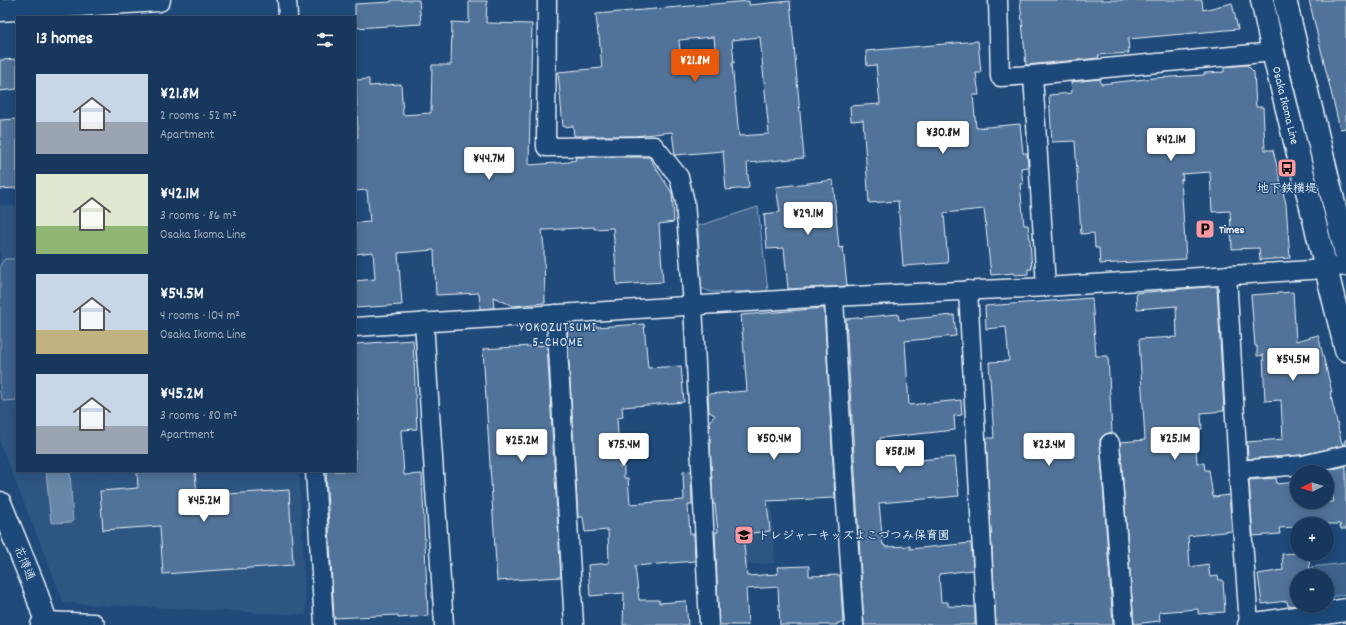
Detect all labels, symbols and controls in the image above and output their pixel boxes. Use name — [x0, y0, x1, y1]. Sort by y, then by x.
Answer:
text: 13 homes — [36, 28, 93, 52]
icon: filters — [314, 29, 336, 51]
pin: ¥21.8M — [662, 49, 728, 83]
text: ¥21.8M — [680, 52, 710, 71]
street label: Osaka Ikoma Line — [1267, 65, 1302, 146]
text: ¥21.8M — [160, 83, 199, 107]
icon: home — [68, 90, 116, 138]
text: 2 rooms · 52 m² — [160, 107, 237, 126]
pin: ¥30.8M — [910, 121, 976, 155]
text: ¥30.8M — [926, 124, 960, 143]
text: Apartment — [160, 126, 214, 145]
pin: ¥42.1M — [1138, 128, 1204, 162]
text: ¥42.1M — [1156, 131, 1186, 150]
pin: ¥44.7M — [456, 147, 522, 181]
text: ¥44.7M — [473, 150, 505, 169]
bus stop icon: 地下鉄横堤 — [1276, 157, 1298, 179]
place label: 地下鉄横堤 — [1257, 181, 1317, 198]
text: ¥42.1M — [160, 183, 199, 207]
icon: home — [68, 190, 116, 238]
pin: ¥29.1M — [775, 202, 841, 236]
text: ¥29.1M — [793, 205, 823, 224]
text: 3 rooms · 86 m² — [160, 207, 237, 226]
parking icon: Times — [1194, 218, 1216, 240]
place label: Times — [1219, 222, 1245, 239]
text: Osaka Ikoma Line — [160, 226, 246, 245]
text: ¥54.5M — [160, 283, 204, 307]
icon: home — [68, 290, 116, 338]
text: 4 rooms · 104 m² — [160, 307, 240, 326]
district label: YOKOZUTSUMI 5-CHOME — [519, 319, 597, 353]
text: Osaka Ikoma Line — [160, 326, 246, 345]
pin: ¥54.5M — [1260, 348, 1326, 382]
text: ¥54.5M — [1276, 351, 1310, 370]
text: ¥45.2M — [160, 383, 203, 407]
icon: home — [68, 390, 116, 438]
text: 3 rooms · 80 m² — [160, 407, 237, 426]
text: Apartment — [160, 426, 214, 445]
pin: ¥50.4M — [741, 427, 807, 461]
pin: ¥25.1M — [1142, 427, 1208, 461]
pin: ¥25.2M — [489, 429, 555, 463]
text: ¥50.4M — [757, 430, 791, 449]
text: ¥25.1M — [1160, 430, 1190, 449]
text: ¥25.2M — [505, 432, 539, 451]
pin: ¥75.4M — [591, 433, 657, 467]
pin: ¥23.4M — [1016, 433, 1082, 467]
text: ¥75.4M — [608, 436, 640, 455]
text: ¥23.4M — [1033, 436, 1065, 455]
pin: ¥58.1M — [867, 440, 933, 474]
text: ¥58.1M — [885, 443, 915, 462]
north arrow — [1290, 465, 1334, 509]
map controls — [1290, 465, 1334, 613]
pin: ¥45.2M — [171, 489, 237, 523]
text: ¥45.2M — [187, 492, 221, 511]
button: + — [1290, 517, 1334, 561]
school or university icon: トレジャーキッズよこづつみ保育園 — [733, 524, 755, 546]
place label: トレジャーキッズよこづつみ保育園 — [758, 528, 950, 545]
street label: 花博通 — [9, 544, 38, 583]
button: − — [1290, 569, 1334, 613]

